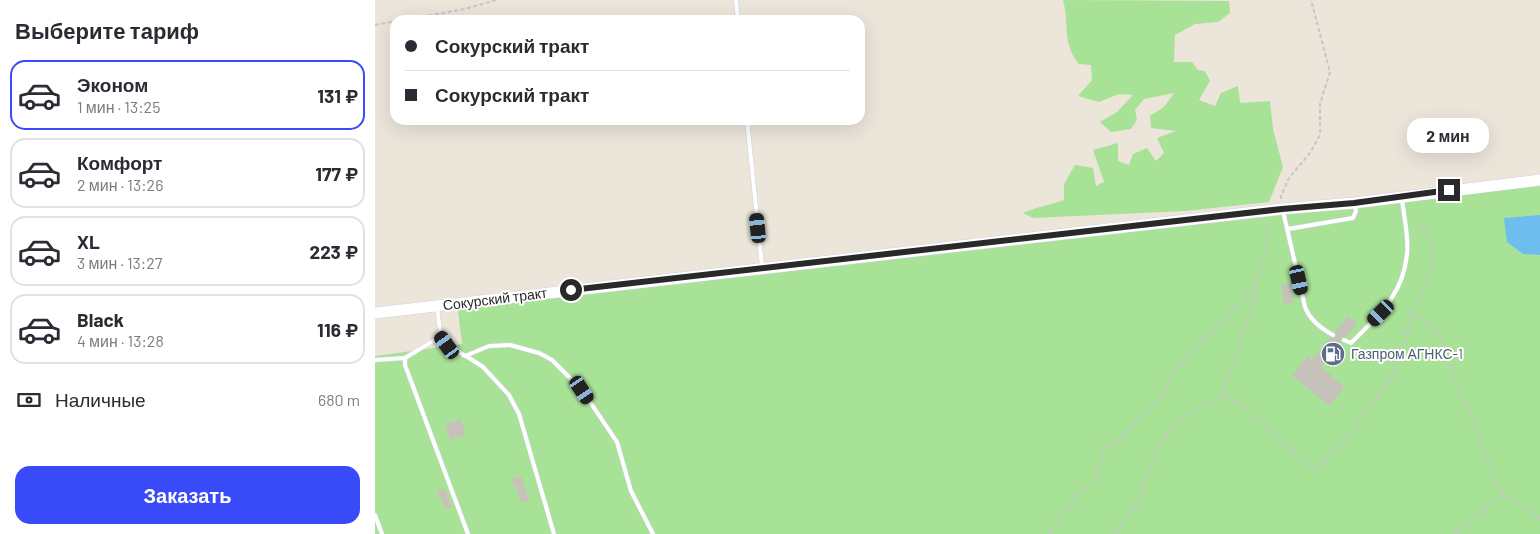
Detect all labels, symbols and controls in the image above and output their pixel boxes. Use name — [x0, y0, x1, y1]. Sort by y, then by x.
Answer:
text: Выберите тариф — [15, 17, 199, 43]
text: Сокурский тракт — [435, 34, 589, 57]
icon: car — [17, 73, 62, 118]
text: Эконом — [77, 73, 148, 96]
text: Сокурский тракт — [435, 83, 589, 106]
text: 131 ₽ — [317, 84, 358, 107]
text: 1 мин · 13:25 — [77, 97, 160, 116]
callout: 2 мин — [1408, 118, 1490, 152]
text: 2 мин — [1426, 126, 1470, 145]
icon: car — [17, 151, 62, 196]
text: Комфорт — [77, 151, 162, 174]
text: 177 ₽ — [315, 162, 358, 185]
text: 2 мин · 13:26 — [77, 175, 163, 194]
route end — [1438, 179, 1460, 201]
car — [748, 212, 767, 244]
icon: car — [17, 229, 62, 274]
text: XL — [77, 230, 100, 253]
text: 223 ₽ — [310, 240, 358, 263]
text: 3 мин · 13:27 — [77, 253, 162, 272]
car — [1288, 264, 1309, 296]
route start — [560, 279, 582, 301]
street label: Сокурский тракт — [442, 284, 549, 313]
car — [1365, 297, 1396, 329]
icon: car — [17, 307, 62, 352]
text: Black — [77, 308, 124, 331]
text: 116 ₽ — [317, 318, 358, 341]
car — [432, 328, 461, 362]
text: 4 мин · 13:28 — [77, 331, 164, 350]
fuel station icon: Газпром АГНКС-1 — [1320, 341, 1346, 367]
place label: Газпром АГНКС-1 — [1351, 345, 1463, 362]
car — [567, 373, 596, 407]
icon: cash — [15, 386, 43, 414]
text: Наличные — [55, 388, 146, 411]
text: 680 m — [318, 390, 360, 409]
button: Заказать — [15, 466, 360, 524]

